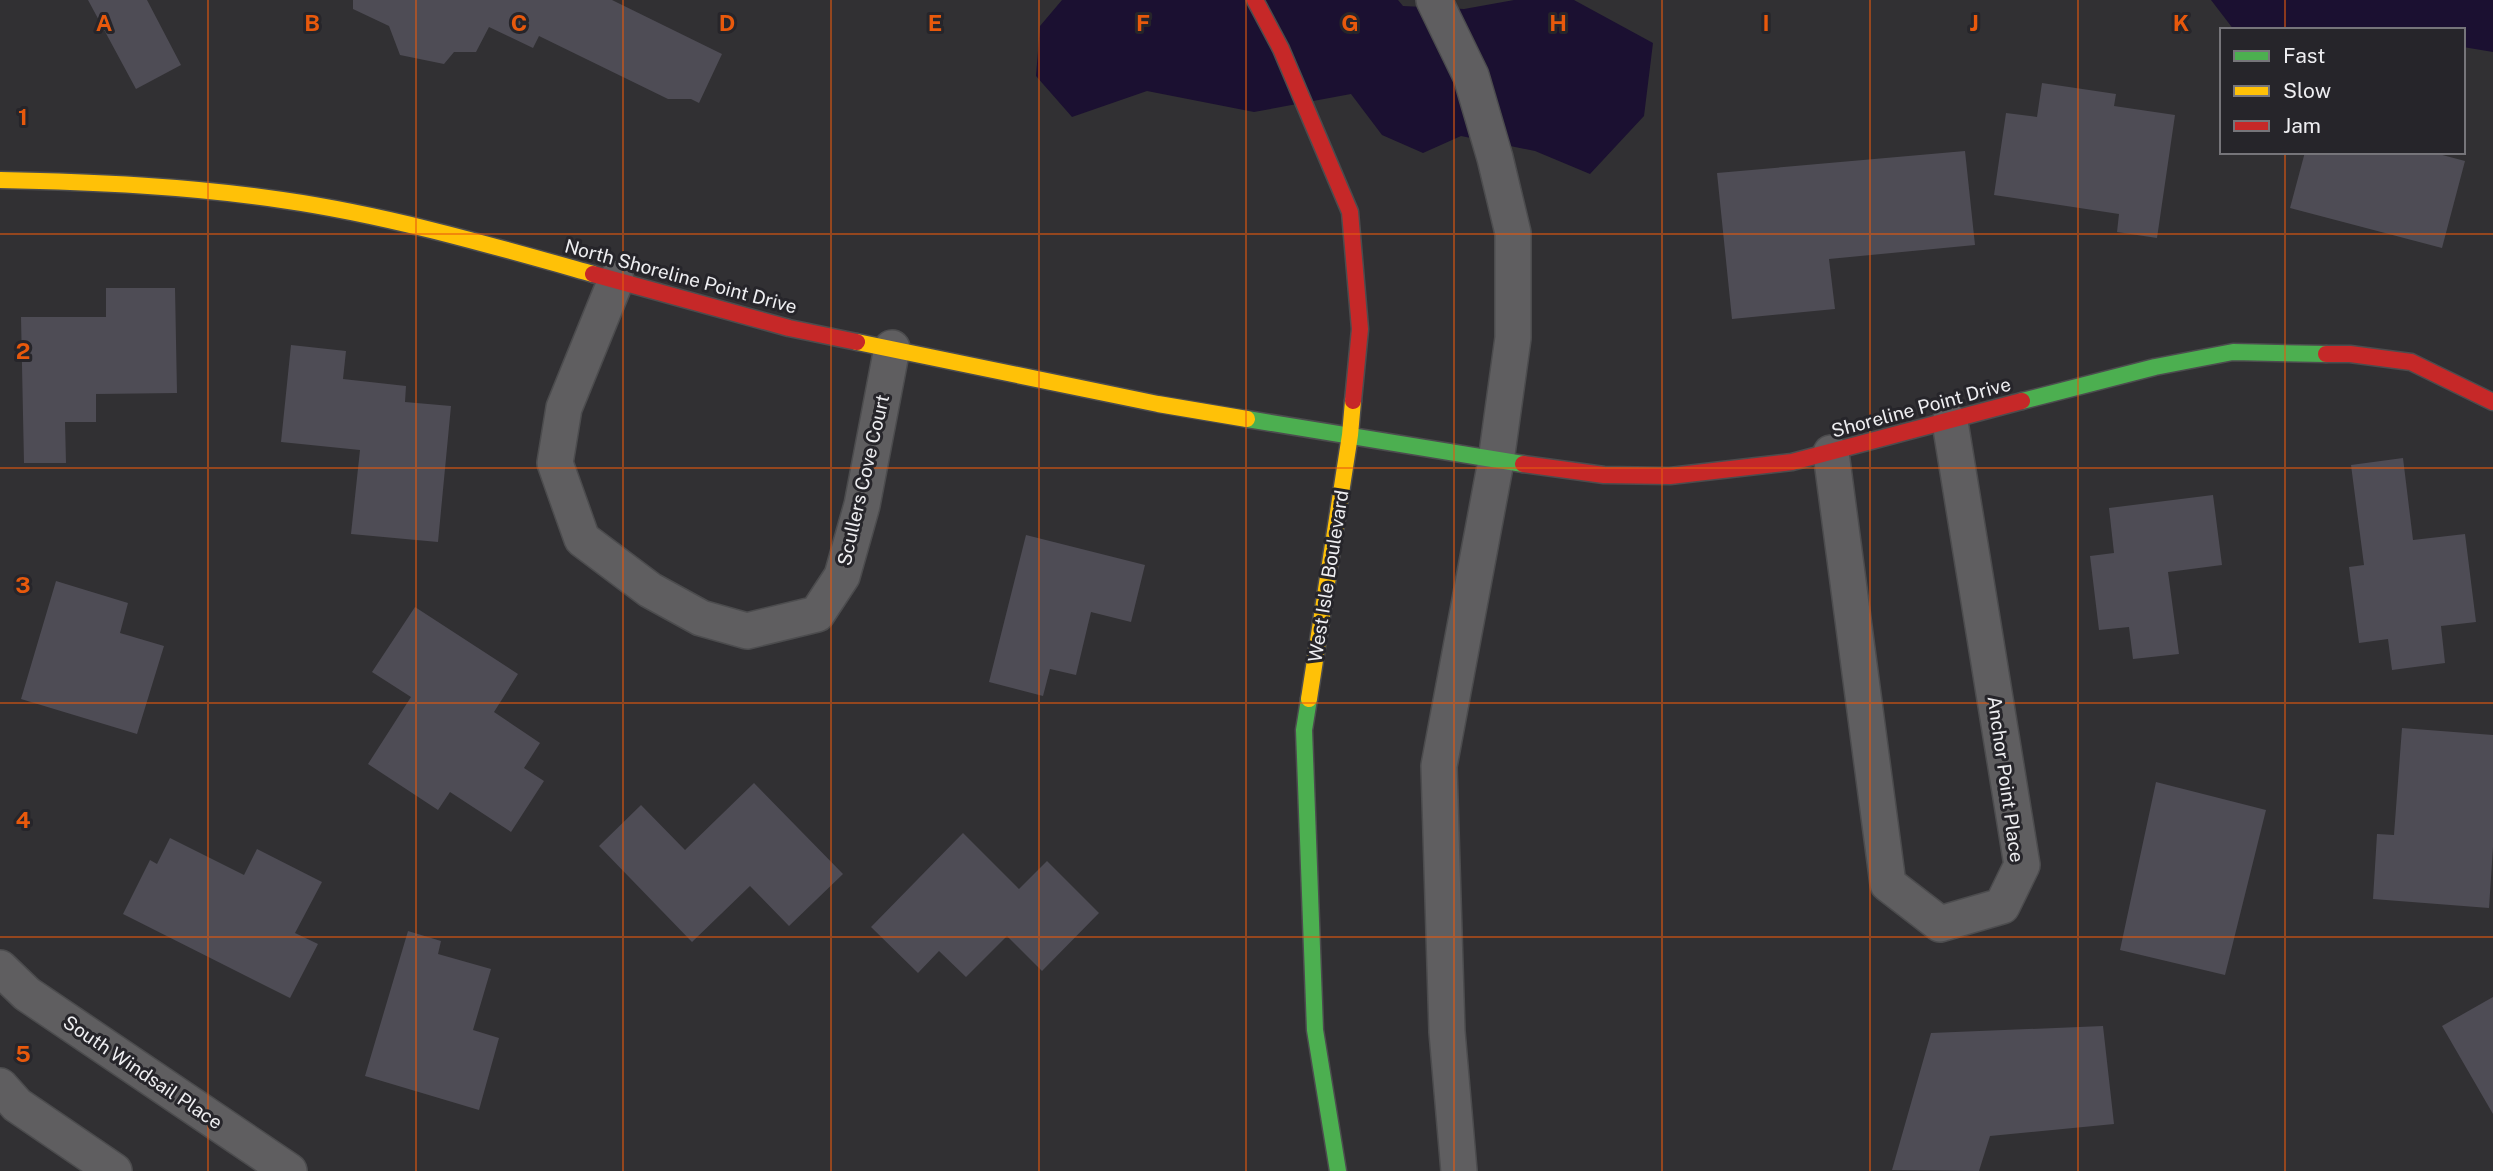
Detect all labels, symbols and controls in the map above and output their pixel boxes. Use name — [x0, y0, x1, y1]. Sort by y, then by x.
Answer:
text: A — [96, 9, 113, 36]
text: B — [304, 9, 320, 36]
text: C — [511, 9, 527, 36]
text: D — [719, 9, 735, 36]
text: E — [928, 9, 942, 36]
text: F — [1136, 9, 1150, 36]
text: G — [1341, 9, 1359, 36]
text: H — [1549, 9, 1567, 36]
text: I — [1762, 9, 1770, 36]
text: J — [1969, 9, 1979, 36]
text: K — [2173, 9, 2189, 36]
legend — [2220, 28, 2465, 154]
text: Fast — [2283, 43, 2325, 68]
text: Slow — [2283, 78, 2331, 103]
text: 1 — [18, 103, 28, 130]
text: Jam — [2283, 113, 2321, 138]
street label: North Shoreline Point Drive — [562, 234, 800, 318]
text: 2 — [16, 337, 30, 364]
street label: Shoreline Point Drive — [1829, 372, 2013, 442]
street label: Scullers Cove Court — [833, 392, 893, 568]
street label: West Isle Boulevard — [1304, 488, 1352, 664]
text: 3 — [15, 571, 31, 598]
street label: Anchor Point Place — [1983, 694, 2029, 864]
text: 4 — [15, 806, 31, 833]
street label: South Windsail Place — [59, 1011, 227, 1133]
text: 5 — [15, 1040, 31, 1067]

